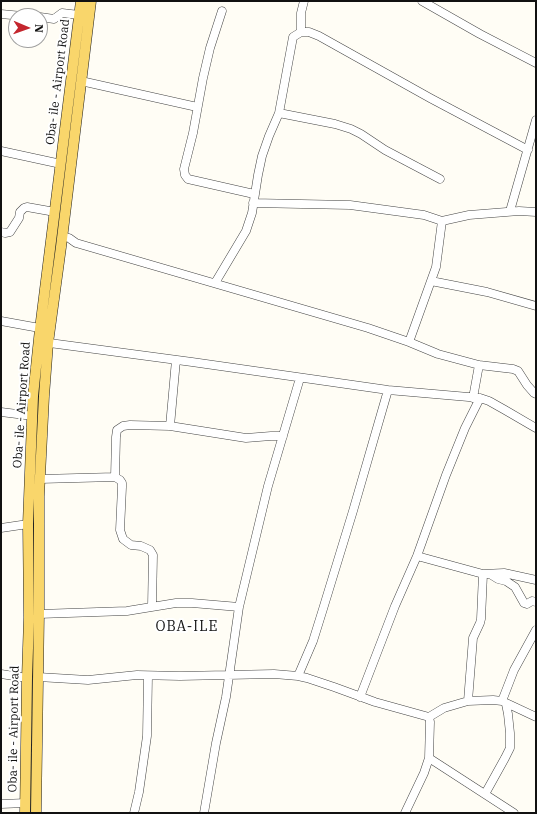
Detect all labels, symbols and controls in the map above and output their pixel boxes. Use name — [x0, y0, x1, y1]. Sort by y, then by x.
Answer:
north arrow — [8, 8, 48, 48]
street label: Oba- ile - Airport Road — [43, 18, 73, 146]
text: N — [32, 24, 46, 33]
street label: Oba- ile - Airport Road — [10, 341, 34, 469]
district label: OBA-ILE — [155, 619, 219, 635]
street label: Oba- ile - Airport Road — [6, 666, 22, 792]

